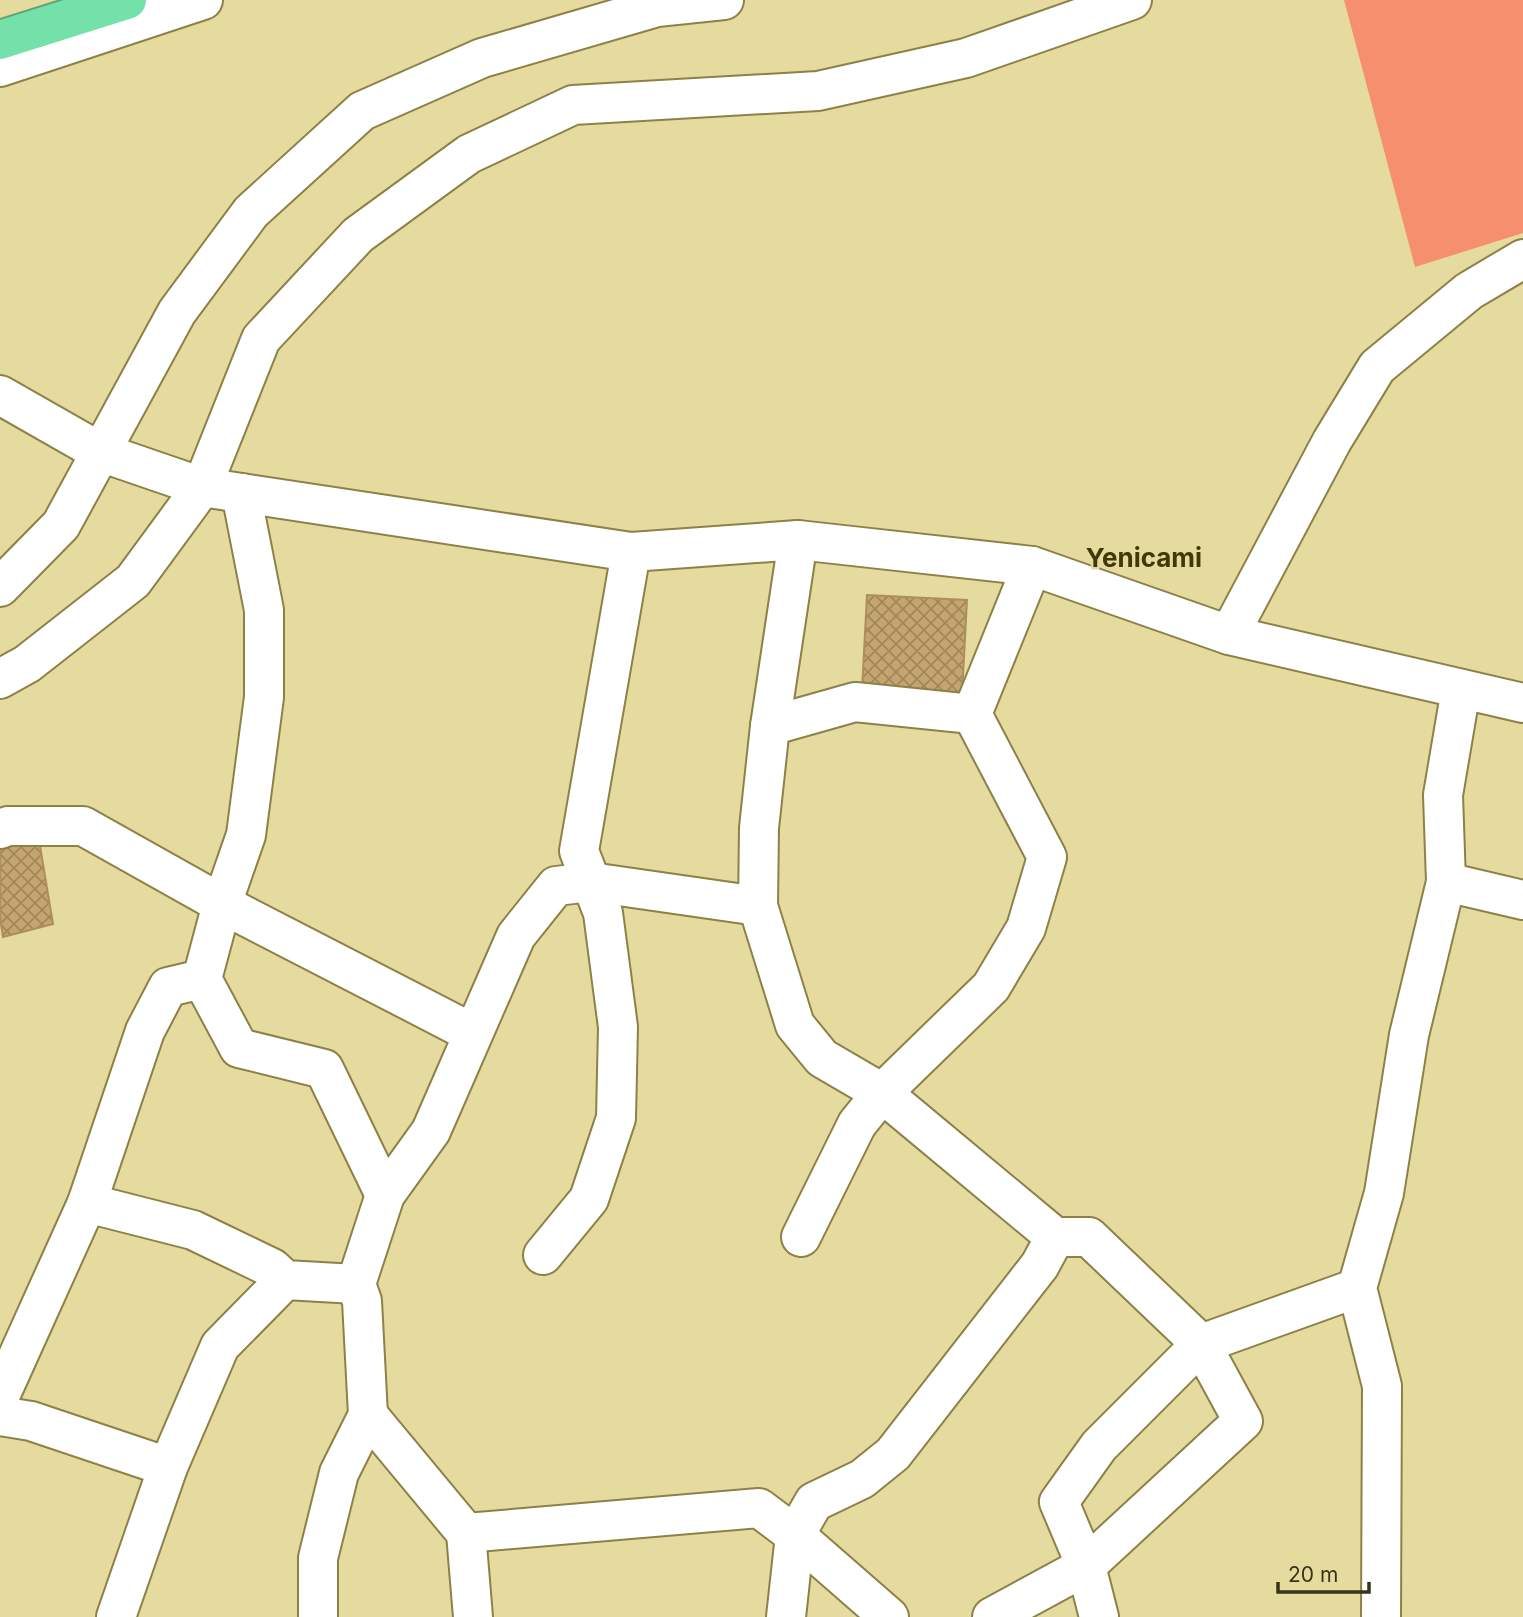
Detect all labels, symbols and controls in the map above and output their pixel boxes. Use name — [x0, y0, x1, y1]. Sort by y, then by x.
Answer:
district label: Yenicami — [1086, 542, 1202, 573]
scale bar — [1278, 1550, 1369, 1594]
text: 20 m — [1288, 1562, 1338, 1587]

